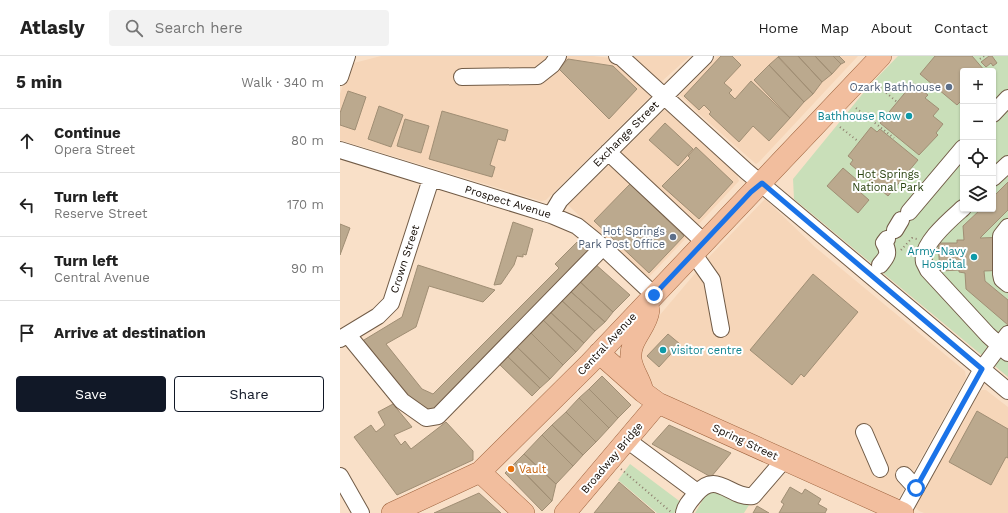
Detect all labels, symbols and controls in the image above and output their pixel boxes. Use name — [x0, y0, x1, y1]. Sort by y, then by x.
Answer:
search box — [109, 10, 389, 46]
text: Atlasly — [20, 16, 85, 39]
icon: search — [123, 17, 145, 39]
text: Search here — [155, 19, 243, 37]
text: Home — [758, 20, 798, 36]
text: Map — [820, 20, 849, 36]
text: About — [871, 20, 912, 36]
text: Contact — [934, 20, 988, 36]
map controls — [960, 68, 996, 212]
button: + — [960, 68, 996, 104]
text: 5 min — [16, 72, 62, 92]
text: Walk · 340 m — [241, 75, 324, 90]
place label: Ozark Bathhouse — [850, 81, 941, 94]
marker: Ozark Bathhouse — [944, 82, 954, 92]
street label: Exchange Street — [590, 98, 662, 170]
button: − — [960, 104, 996, 140]
place label: Bathhouse Row — [818, 110, 901, 123]
marker: Bathhouse Row — [904, 111, 914, 121]
text: Continue — [54, 124, 121, 142]
icon: ahead — [16, 130, 38, 152]
text: 80 m — [291, 133, 324, 148]
button: locate — [960, 140, 996, 176]
text: Opera Street — [54, 142, 135, 157]
park label: Hot Springs National Park — [852, 168, 924, 194]
button: layers — [960, 176, 996, 212]
street label: Prospect Avenue — [463, 183, 553, 221]
text: Turn left — [54, 188, 118, 206]
icon: left — [16, 194, 38, 216]
text: 170 m — [287, 197, 324, 212]
text: Reserve Street — [54, 206, 147, 221]
street label: Crown Street — [388, 223, 422, 295]
place label: Hot Springs Park Post Office — [578, 225, 665, 251]
marker: Hot Springs Park Post Office — [668, 232, 678, 242]
place label: Army-Navy Hospital — [907, 245, 967, 271]
text: Turn left — [54, 252, 118, 270]
marker: Army-Navy Hospital — [969, 252, 979, 262]
icon: left — [16, 258, 38, 280]
text: 90 m — [291, 261, 324, 276]
text: Central Avenue — [54, 270, 150, 285]
route end — [645, 286, 663, 304]
street label: Central Avenue — [575, 310, 639, 378]
icon: arrive — [16, 322, 38, 344]
text: Arrive at destination — [54, 324, 206, 342]
place label: visitor centre — [671, 344, 742, 357]
marker: visitor centre — [658, 345, 668, 355]
button: Save — [16, 376, 166, 412]
button: Share — [174, 376, 324, 412]
street label: Broadway Bridge — [578, 420, 646, 496]
street label: Spring Street — [710, 421, 780, 463]
place label: Vault — [519, 463, 547, 476]
marker: Vault — [506, 464, 516, 474]
route start — [907, 479, 925, 497]

